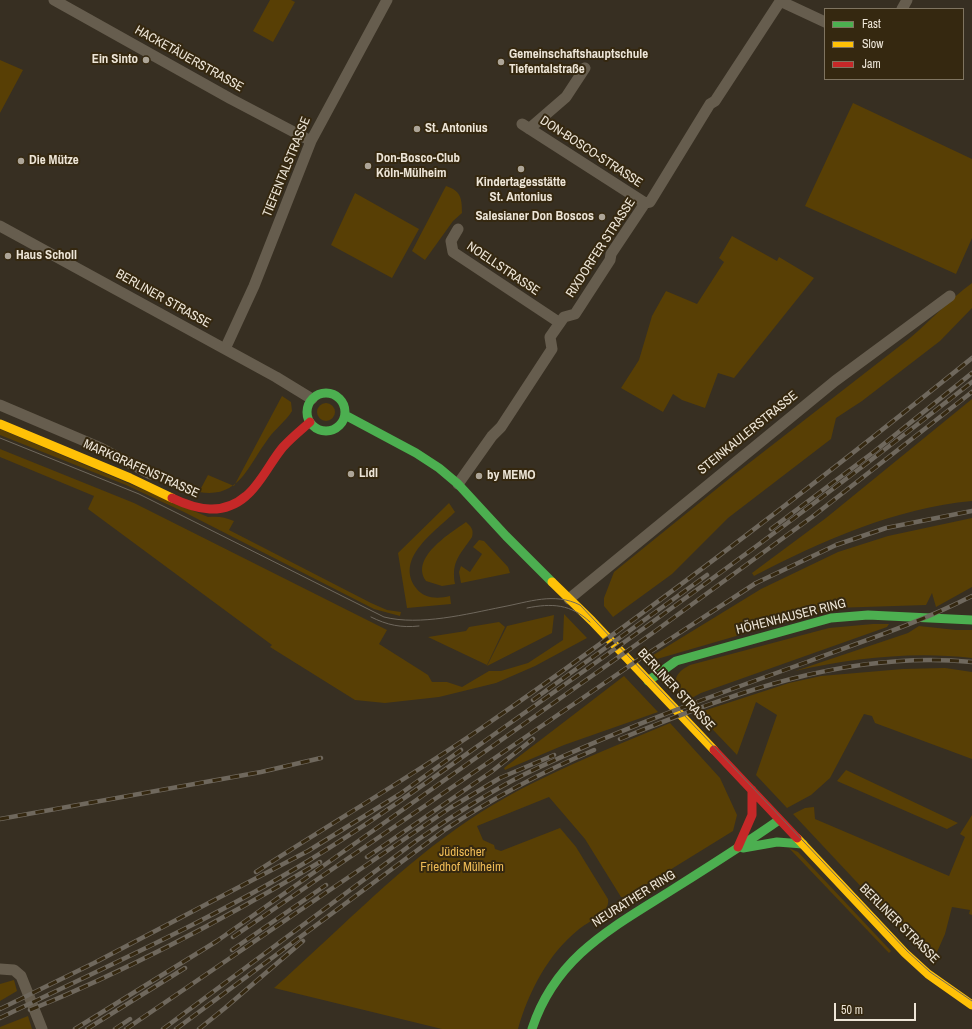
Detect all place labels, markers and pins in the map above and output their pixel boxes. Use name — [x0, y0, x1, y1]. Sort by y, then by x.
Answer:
place label: Gemeinschaftshauptschule Tiefentalstraße — [509, 47, 648, 78]
place label: Ein Sinto — [92, 52, 138, 68]
marker: Ein Sinto — [141, 55, 151, 65]
marker: Gemeinschaftshauptschule Tiefentalstraße — [496, 57, 506, 67]
place label: St. Antonius — [425, 121, 488, 137]
marker: St. Antonius — [412, 124, 422, 134]
place label: Don-Bosco-Club Köln-Mülheim — [376, 151, 460, 182]
place label: Die Mütze — [29, 153, 79, 169]
marker: Die Mütze — [16, 156, 26, 166]
marker: Don-Bosco-Club Köln-Mülheim — [363, 161, 373, 171]
marker: Kindertagesstätte St. Antonius — [516, 164, 526, 174]
place label: Kindertagesstätte St. Antonius — [476, 175, 566, 206]
place label: Salesianer Don Boscos — [476, 209, 594, 225]
marker: Salesianer Don Boscos — [597, 212, 607, 222]
place label: Haus Scholl — [16, 248, 77, 264]
marker: Haus Scholl — [3, 251, 13, 261]
place label: Lidl — [359, 466, 378, 482]
place label: by MEMO — [487, 468, 536, 484]
marker: Lidl — [346, 469, 356, 479]
marker: by MEMO — [474, 471, 484, 481]

